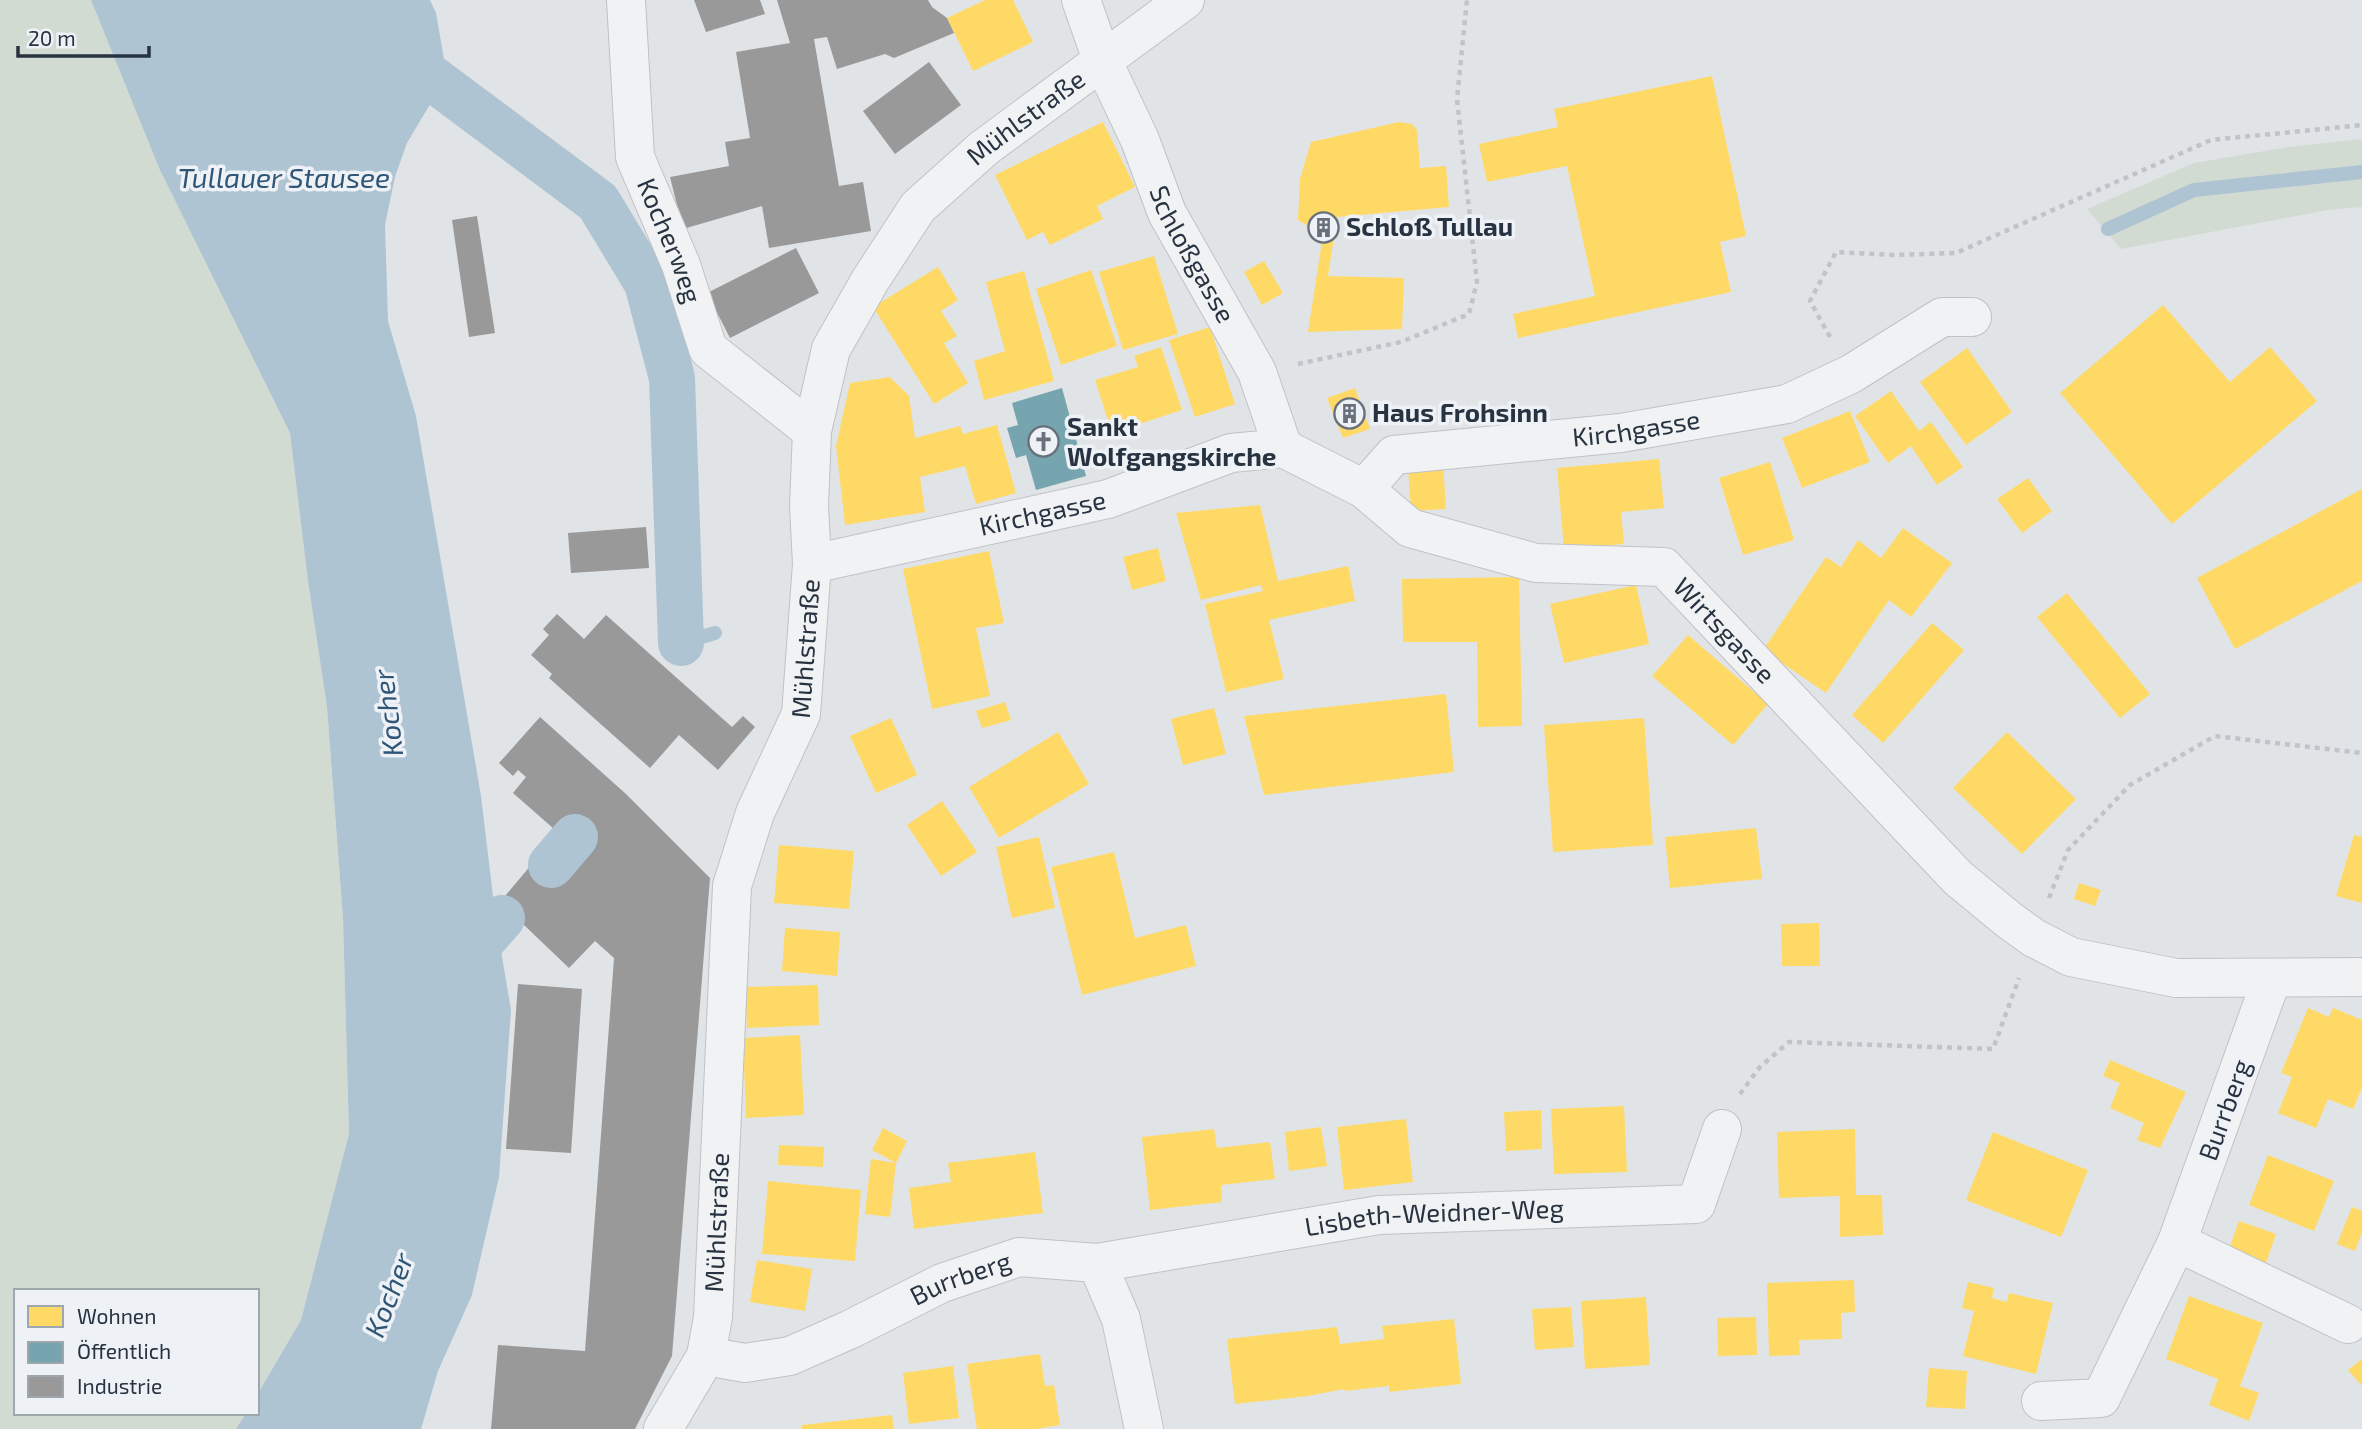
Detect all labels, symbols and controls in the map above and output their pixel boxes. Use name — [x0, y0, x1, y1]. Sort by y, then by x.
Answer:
scale bar — [18, 14, 149, 58]
text: 20 m — [28, 25, 76, 50]
street label: Mühlstraße — [959, 62, 1090, 171]
water label: Tullauer Stausee — [178, 160, 390, 194]
street label: Kocherweg — [632, 173, 709, 307]
street label: Schloßgasse — [1144, 181, 1243, 328]
building icon: Schloß Tullau — [1306, 210, 1340, 244]
place label: Schloß Tullau — [1346, 210, 1513, 241]
building icon: Haus Frohsinn — [1332, 396, 1366, 430]
place label: Haus Frohsinn — [1372, 396, 1548, 427]
street label: Kirchgasse — [1571, 402, 1702, 452]
place label: Sankt Wolfgangskirche — [1067, 410, 1277, 471]
church icon: Sankt Wolfgangskirche — [1027, 425, 1061, 459]
street label: Kirchgasse — [976, 483, 1108, 541]
street label: Wirtsgasse — [1668, 570, 1782, 689]
street label: Mühlstraße — [784, 578, 825, 719]
water label: Kocher — [365, 667, 409, 759]
street label: Burrberg — [2191, 1055, 2256, 1164]
street label: Mühlstraße — [697, 1152, 734, 1293]
street label: Lisbeth-Weidner-Weg — [1302, 1192, 1564, 1241]
street label: Burrberg — [904, 1244, 1015, 1311]
water label: Kocher — [356, 1247, 420, 1342]
legend — [14, 1289, 259, 1415]
text: Wohnen — [77, 1303, 156, 1328]
text: Öffentlich — [77, 1338, 171, 1363]
text: Industrie — [77, 1373, 162, 1398]

